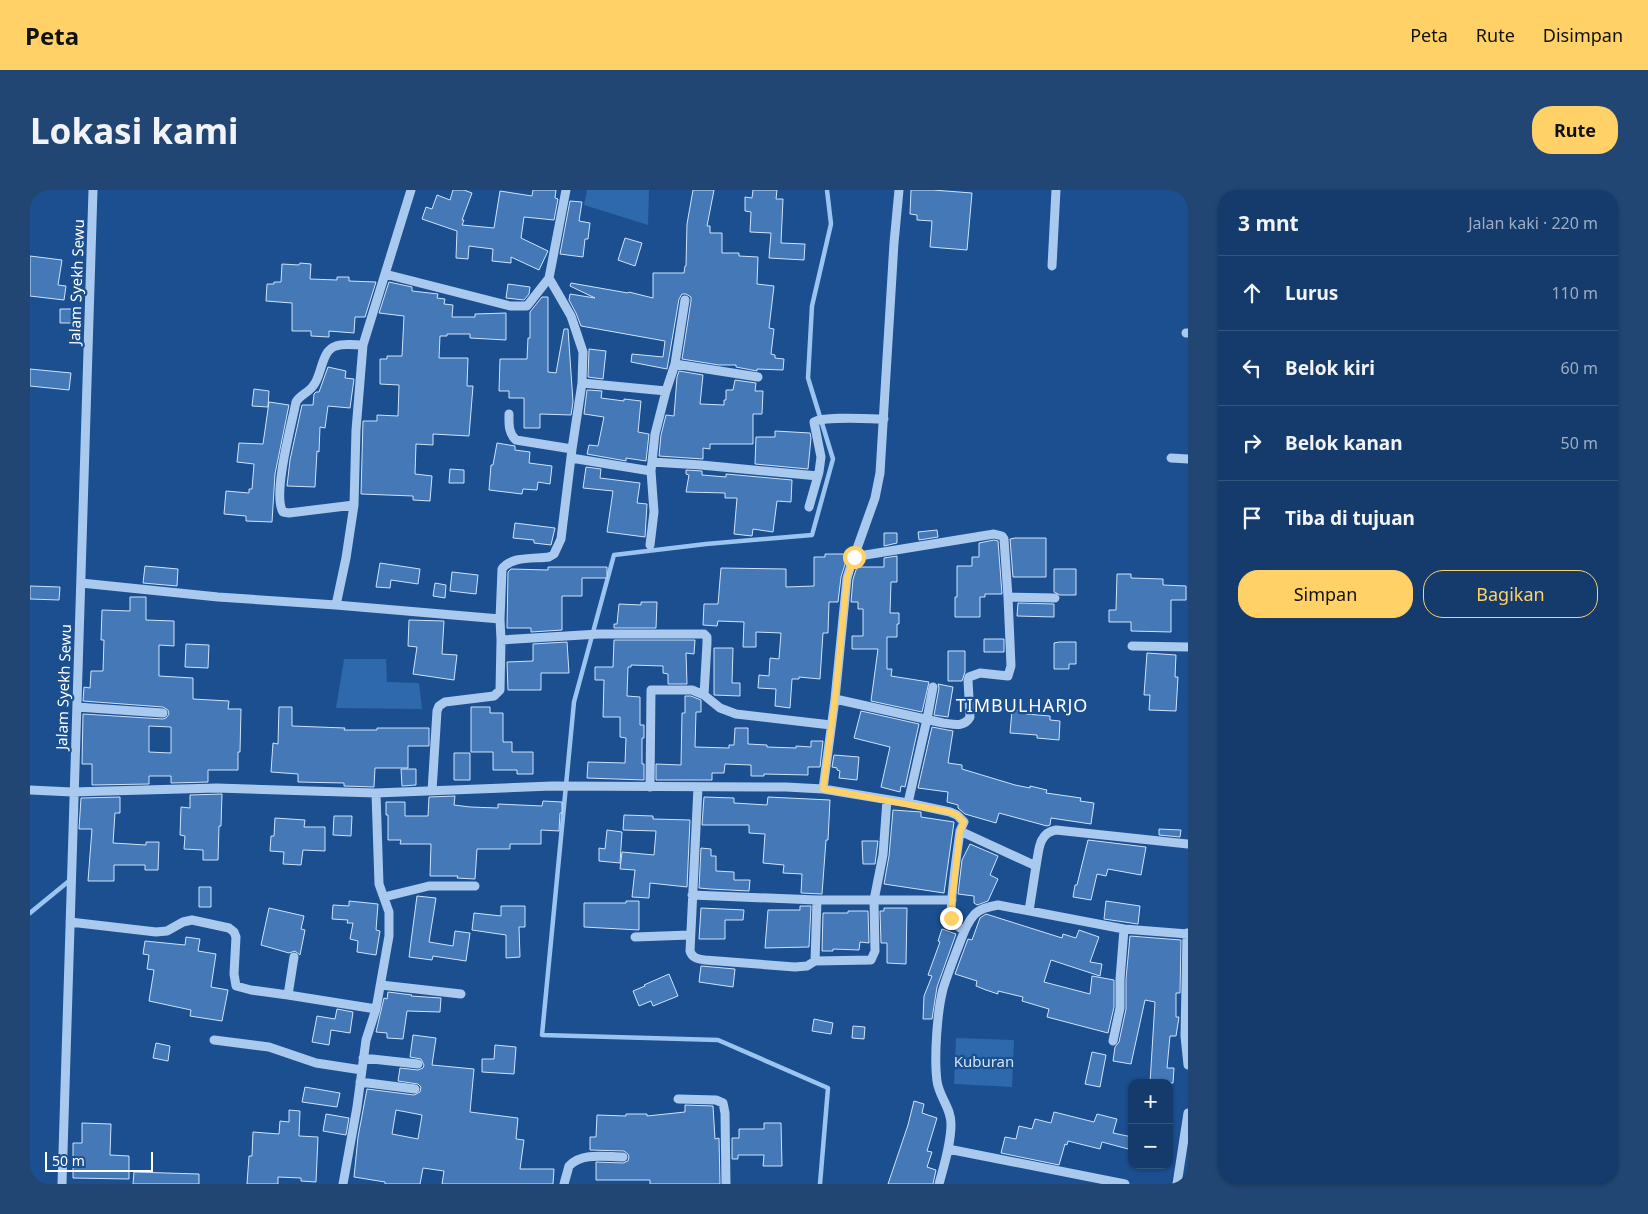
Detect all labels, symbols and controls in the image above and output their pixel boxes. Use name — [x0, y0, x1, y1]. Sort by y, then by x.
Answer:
text: Peta — [25, 19, 79, 52]
text: Peta — [1410, 23, 1448, 47]
text: Rute — [1476, 23, 1515, 47]
text: Disimpan — [1543, 23, 1623, 47]
button: Rute — [1532, 106, 1618, 154]
text: Lokasi kami — [30, 107, 239, 154]
text: 3 mnt — [1238, 209, 1299, 237]
text: Jalan kaki · 220 m — [1468, 212, 1598, 234]
street label: Jalam Syekh Sewu — [64, 219, 88, 347]
icon: ahead — [1238, 279, 1266, 307]
text: Lurus — [1285, 280, 1338, 306]
text: 110 m — [1551, 282, 1598, 304]
icon: left — [1238, 354, 1266, 382]
text: Belok kiri — [1285, 355, 1375, 381]
text: 60 m — [1561, 357, 1598, 379]
icon: right — [1238, 429, 1266, 457]
text: Belok kanan — [1285, 430, 1402, 456]
text: 50 m — [1561, 432, 1598, 454]
icon: arrive — [1238, 504, 1266, 532]
text: Tiba di tujuan — [1285, 505, 1415, 531]
route start — [843, 546, 866, 569]
button: Simpan — [1238, 570, 1413, 618]
button: Bagikan — [1423, 570, 1598, 618]
street label: Jalam Syekh Sewu — [51, 624, 75, 752]
district label: TIMBULHARJO — [956, 693, 1088, 717]
route end — [940, 907, 963, 930]
park label: Kuburan — [954, 1051, 1014, 1071]
map controls — [1128, 1079, 1173, 1169]
button: + — [1128, 1079, 1173, 1124]
button: − — [1128, 1124, 1173, 1169]
scale bar — [45, 1149, 152, 1172]
text: 50 m — [52, 1151, 85, 1170]

